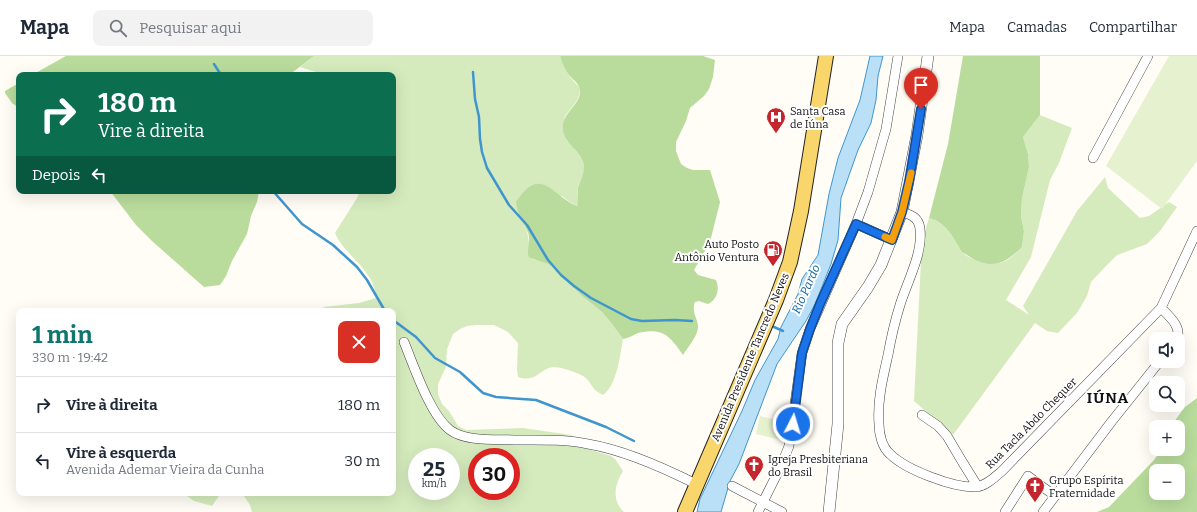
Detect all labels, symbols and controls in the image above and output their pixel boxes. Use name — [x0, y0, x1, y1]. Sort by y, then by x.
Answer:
search box — [93, 10, 373, 46]
text: Mapa — [20, 16, 69, 39]
icon: search — [107, 17, 129, 39]
text: Pesquisar aqui — [139, 19, 241, 37]
text: Mapa — [949, 19, 985, 36]
text: Camadas — [1007, 19, 1067, 36]
text: Compartilhar — [1089, 19, 1177, 36]
pin — [904, 68, 938, 109]
icon: arrive — [910, 74, 932, 96]
text: 180 m — [98, 86, 176, 119]
icon: right — [32, 88, 84, 140]
place label: Santa Casa de Iúna — [790, 105, 846, 131]
hospital icon: Santa Casa de Iúna — [765, 106, 787, 134]
text: Vire à direita — [98, 120, 204, 142]
icon: left — [88, 164, 110, 186]
text: Depois — [32, 166, 80, 184]
place label: Auto Posto Antônio Ventura — [674, 238, 759, 264]
fuel station icon: Auto Posto Antônio Ventura — [762, 239, 784, 267]
water label: Rio Pardo — [789, 262, 823, 316]
street label: Avenida Presidente Tancredo Neves — [709, 271, 792, 444]
text: 1 min — [32, 321, 93, 349]
button: close — [338, 321, 380, 363]
map controls — [1149, 332, 1185, 500]
button: sound — [1149, 332, 1185, 368]
text: 330 m · 19:42 — [32, 350, 108, 365]
street label: Rua Tacla Abdo Chequer — [983, 375, 1080, 472]
button: search — [1149, 376, 1185, 412]
district label: IÚNA — [1087, 389, 1129, 407]
icon: right — [32, 394, 54, 416]
text: Vire à direita — [66, 396, 158, 414]
text: 180 m — [338, 396, 380, 414]
position arrow — [772, 403, 814, 445]
button: + — [1149, 420, 1185, 456]
text: Vire à esquerda — [66, 444, 176, 462]
speed limit sign: 30 — [468, 448, 520, 500]
icon: left — [32, 450, 54, 472]
text: 30 m — [345, 452, 380, 470]
place label: Igreja Presbiteriana do Brasil — [768, 453, 868, 479]
church icon: Igreja Presbiteriana do Brasil — [743, 454, 765, 482]
text: 25 — [423, 457, 445, 481]
text: Avenida Ademar Vieira da Cunha — [66, 462, 264, 477]
button: − — [1149, 464, 1185, 500]
place label: Grupo Espírita Fraternidade — [1049, 474, 1123, 500]
church icon: Grupo Espírita Fraternidade — [1024, 475, 1046, 503]
text: km/h — [422, 478, 446, 490]

